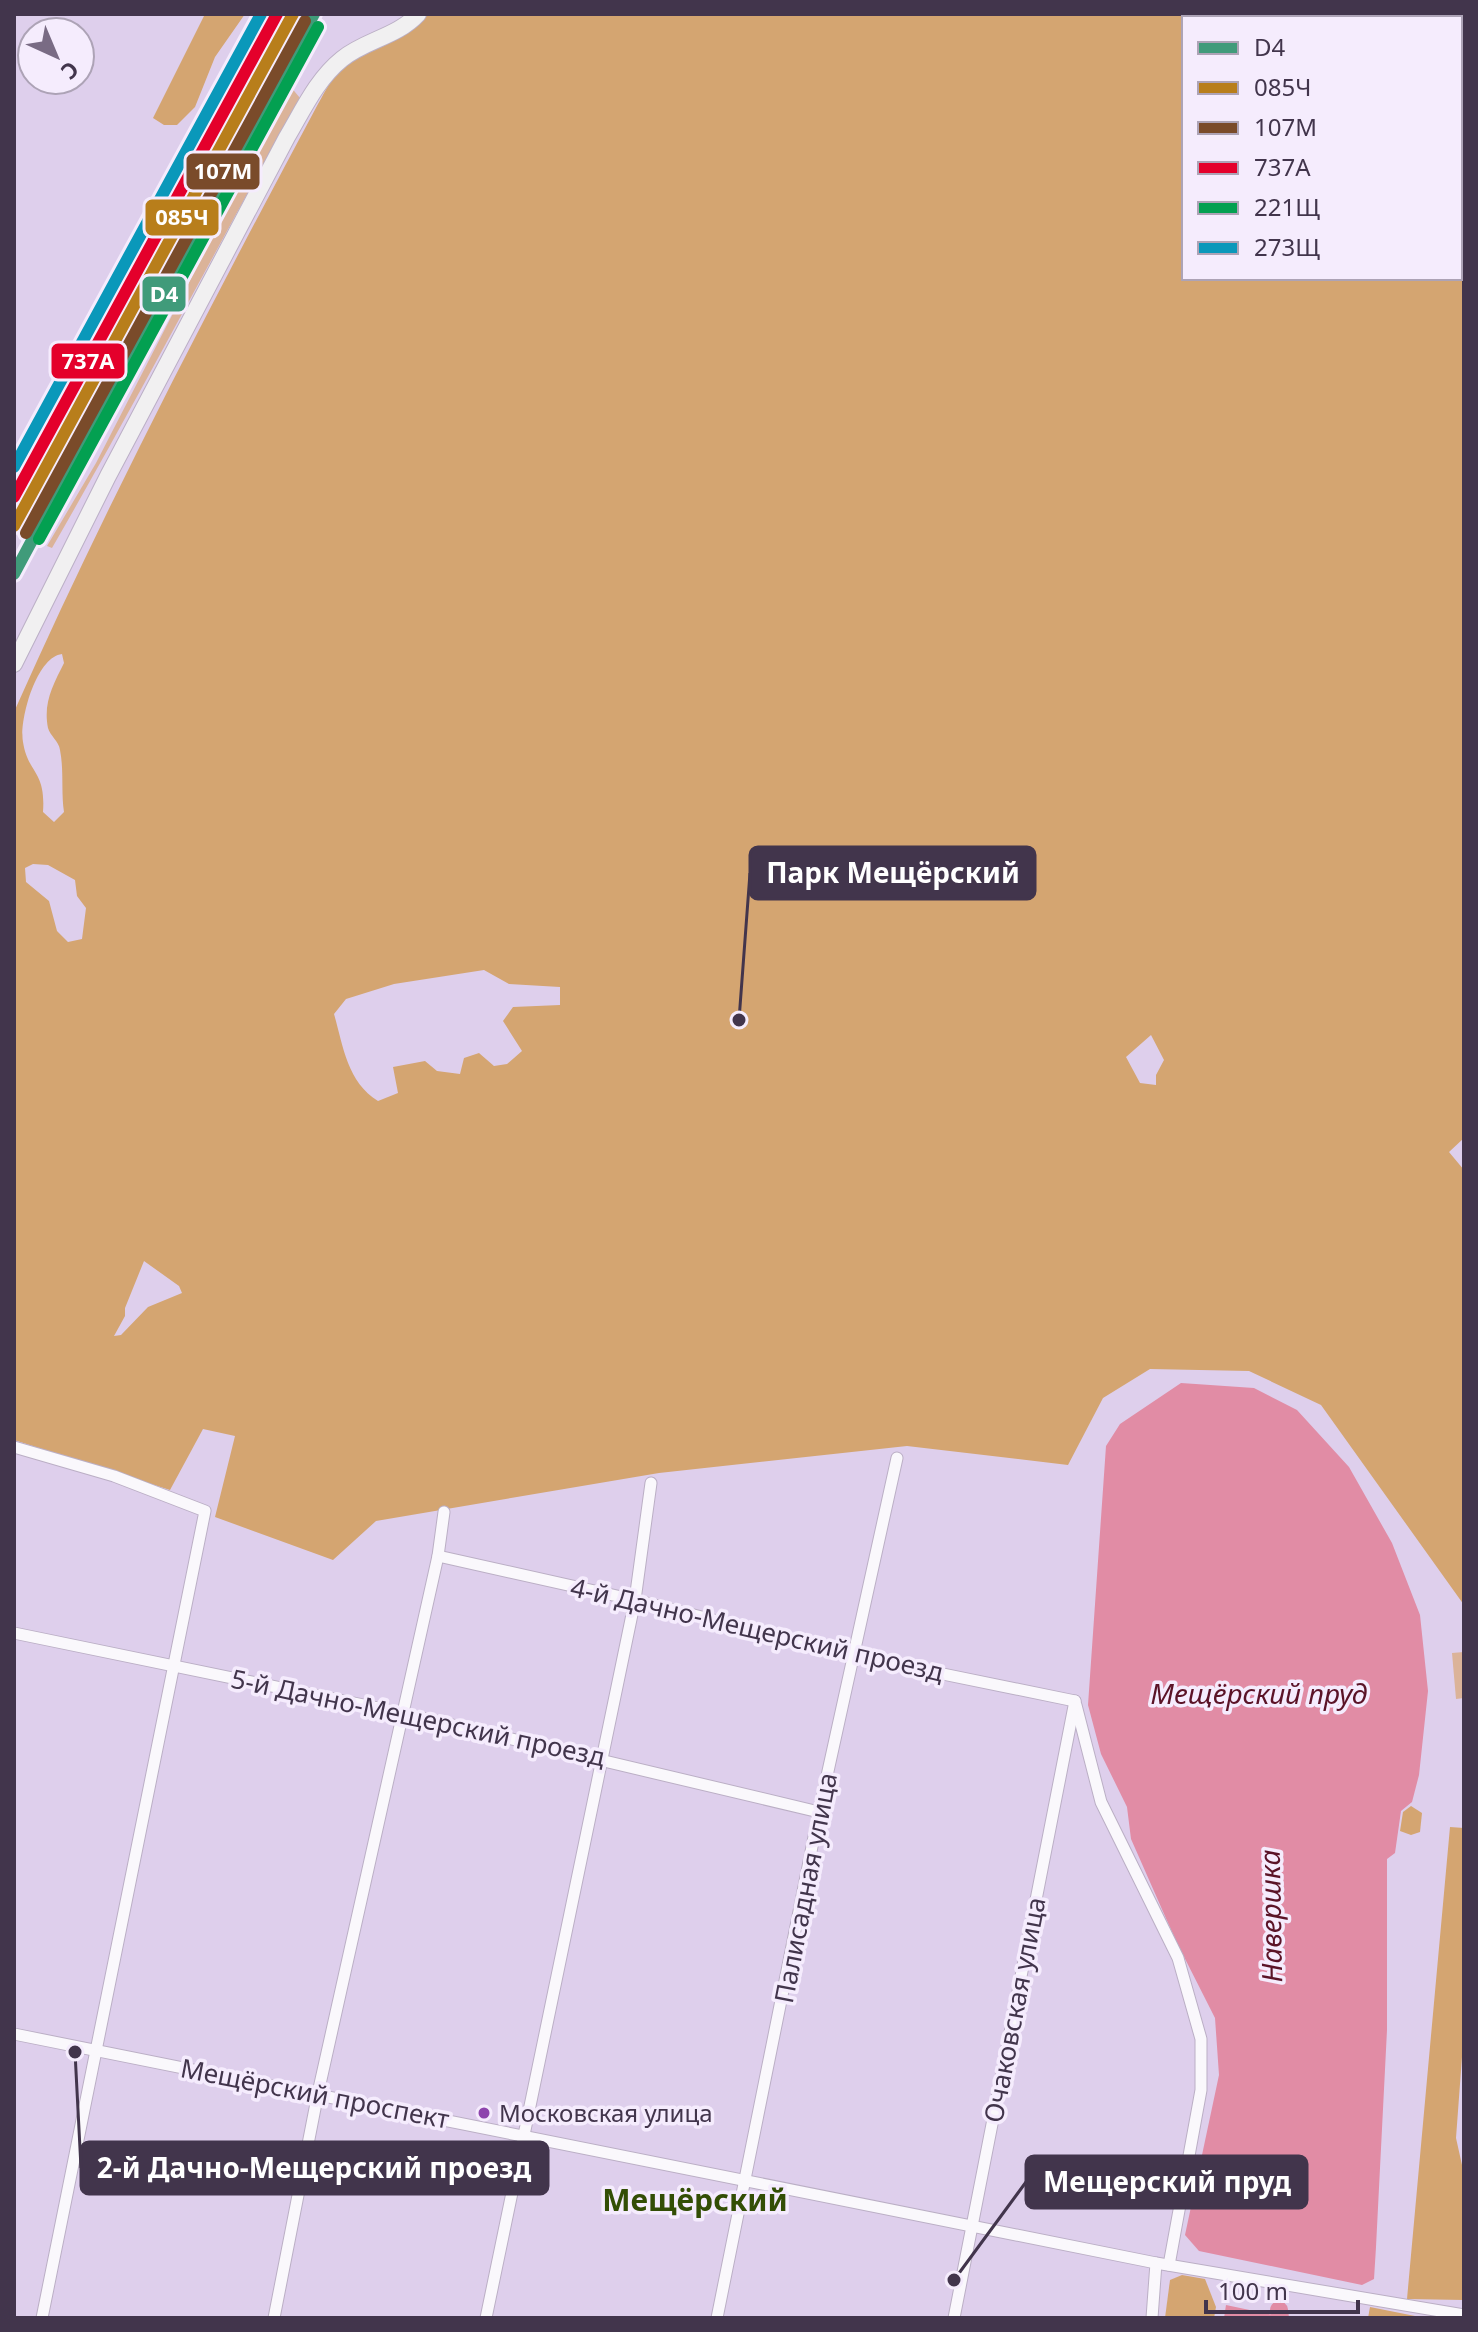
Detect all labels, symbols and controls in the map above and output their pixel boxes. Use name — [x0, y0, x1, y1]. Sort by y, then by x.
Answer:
north arrow — [16, 16, 96, 96]
legend — [1182, 16, 1462, 280]
text: D4 — [1254, 30, 1286, 63]
text: С — [55, 55, 86, 87]
text: 085Ч — [1254, 70, 1311, 103]
text: 107М — [1254, 110, 1317, 143]
text: 737А — [1254, 150, 1311, 183]
line badge: 107М — [185, 152, 261, 191]
text: 107М — [194, 155, 252, 185]
text: 221Щ — [1254, 190, 1320, 223]
line badge: 085Ч — [144, 198, 220, 237]
text: 085Ч — [155, 201, 209, 231]
text: 273Щ — [1254, 230, 1320, 263]
line badge: D4 — [141, 275, 187, 313]
text: D4 — [150, 278, 179, 308]
line badge: 737А — [50, 342, 126, 380]
text: 737А — [62, 345, 115, 375]
callout: Парк Мещёрский — [750, 847, 1035, 899]
text: Парк Мещёрский — [766, 853, 1020, 891]
street label: 4-й Дачно-Мещерский проезд — [567, 1569, 947, 1690]
street label: 5-й Дачно-Мещерский проезд — [228, 1660, 609, 1774]
water label: Мещёрский пруд — [1151, 1674, 1368, 1712]
street label: Палисадная улица — [765, 1770, 845, 2006]
water label: Навершка — [1250, 1849, 1290, 1983]
street label: Очаковская улица — [975, 1894, 1054, 2126]
street label: Мещёрский проспект — [178, 2049, 453, 2137]
place label: Московская улица — [499, 2096, 712, 2129]
marker: Московская улица — [476, 2105, 492, 2121]
callout: 2-й Дачно-Мещерский проезд — [81, 2142, 548, 2194]
text: 2-й Дачно-Мещерский проезд — [97, 2148, 531, 2186]
callout: Мещерский пруд — [1026, 2156, 1307, 2208]
text: Мещерский пруд — [1043, 2162, 1291, 2200]
district label: Мещёрский — [602, 2179, 788, 2220]
scale bar — [1206, 2264, 1358, 2314]
text: 100 m — [1218, 2274, 1288, 2307]

